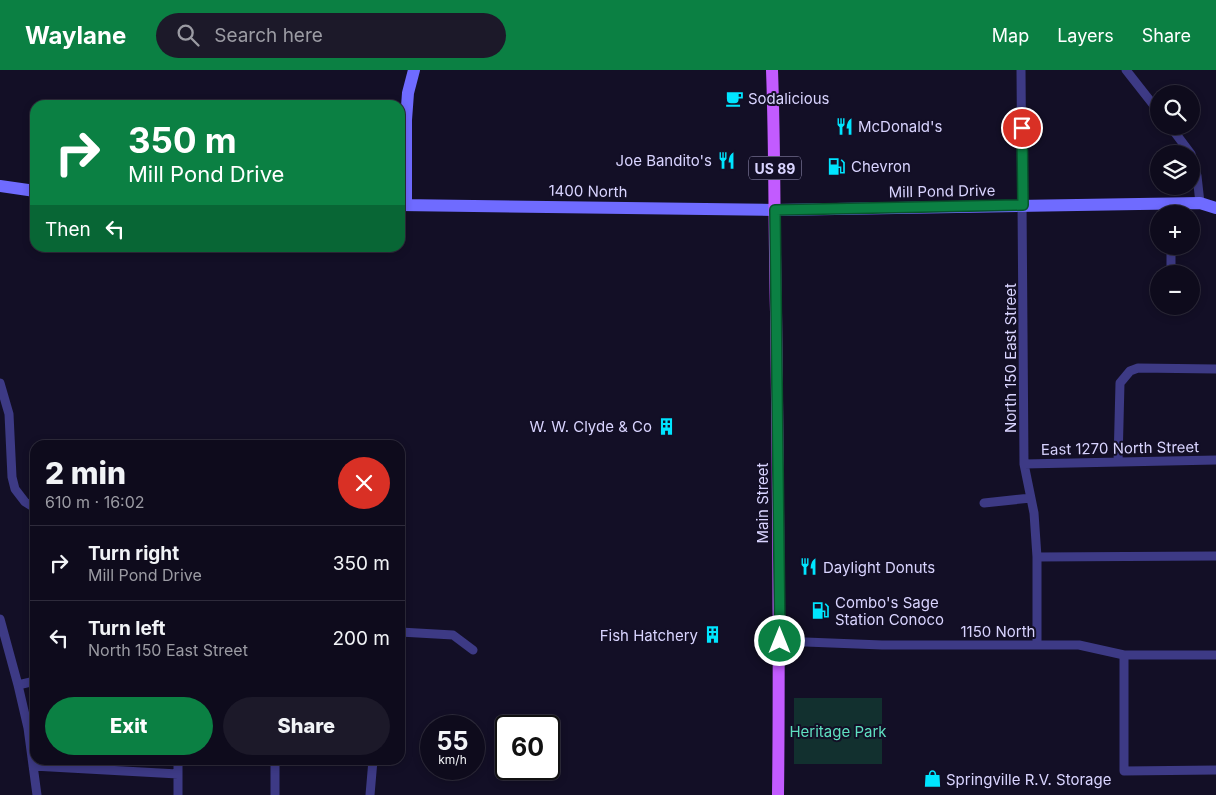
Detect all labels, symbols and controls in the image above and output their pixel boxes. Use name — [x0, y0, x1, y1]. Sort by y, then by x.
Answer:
search box — [156, 13, 506, 58]
text: Waylane — [25, 21, 126, 50]
icon: search — [174, 21, 202, 49]
text: Search here — [214, 24, 323, 47]
text: Map — [992, 25, 1029, 46]
text: Layers — [1057, 25, 1114, 46]
text: Share — [1142, 25, 1191, 46]
map controls — [1150, 85, 1200, 315]
button: search — [1150, 85, 1200, 135]
cafe icon: Sodalicious — [724, 88, 744, 108]
place label: Sodalicious — [748, 89, 830, 108]
pin — [1001, 107, 1043, 149]
icon: arrive — [1008, 114, 1036, 142]
restaurant icon: McDonald's — [834, 116, 854, 136]
place label: McDonald's — [858, 117, 943, 136]
text: 350 m — [128, 119, 237, 161]
icon: right — [45, 120, 110, 185]
button: layers — [1150, 145, 1200, 195]
restaurant icon: Joe Bandito's — [716, 150, 736, 170]
place label: Joe Bandito's — [616, 151, 712, 170]
road number: US 89 — [749, 156, 801, 180]
fuel station icon: Chevron — [827, 156, 847, 176]
place label: Chevron — [851, 157, 911, 176]
text: Mill Pond Drive — [128, 161, 284, 187]
street label: 1400 North — [548, 181, 628, 201]
street label: Mill Pond Drive — [889, 181, 995, 201]
button: + — [1150, 205, 1200, 255]
icon: left — [101, 215, 129, 243]
text: Then — [45, 218, 91, 241]
button: − — [1150, 265, 1200, 315]
street label: North 150 East Street — [1001, 283, 1020, 433]
building icon: W. W. Clyde & Co — [656, 416, 676, 436]
place label: W. W. Clyde & Co — [529, 417, 652, 436]
street label: East 1270 North Street — [1041, 437, 1199, 459]
text: 2 min — [45, 455, 126, 491]
button: close — [338, 457, 390, 509]
street label: Main Street — [753, 462, 772, 544]
text: 610 m · 16:02 — [45, 492, 145, 512]
text: Turn right — [88, 542, 179, 565]
icon: right — [45, 549, 73, 577]
text: 350 m — [333, 552, 390, 575]
restaurant icon: Daylight Donuts — [799, 557, 819, 577]
place label: Daylight Donuts — [823, 558, 935, 577]
text: Mill Pond Drive — [88, 565, 202, 585]
place label: Combo's Sage Station Conoco — [835, 593, 944, 629]
fuel station icon: Combo's Sage Station Conoco — [811, 601, 831, 621]
position arrow — [753, 614, 805, 666]
text: Turn left — [88, 617, 166, 640]
street label: 1150 North — [961, 622, 1035, 641]
icon: left — [45, 624, 73, 652]
building icon: Fish Hatchery — [702, 625, 722, 645]
place label: Fish Hatchery — [600, 626, 699, 645]
text: 200 m — [332, 627, 390, 650]
text: North 150 East Street — [88, 640, 248, 660]
button: Exit — [45, 697, 213, 755]
button: Share — [223, 697, 390, 755]
speed limit sign: 60 — [495, 715, 560, 780]
park label: Heritage Park — [789, 722, 887, 741]
text: 55 — [437, 726, 468, 756]
text: km/h — [438, 752, 467, 767]
shop icon: Springville R.V. Storage — [922, 769, 942, 789]
place label: Springville R.V. Storage — [946, 770, 1112, 789]

